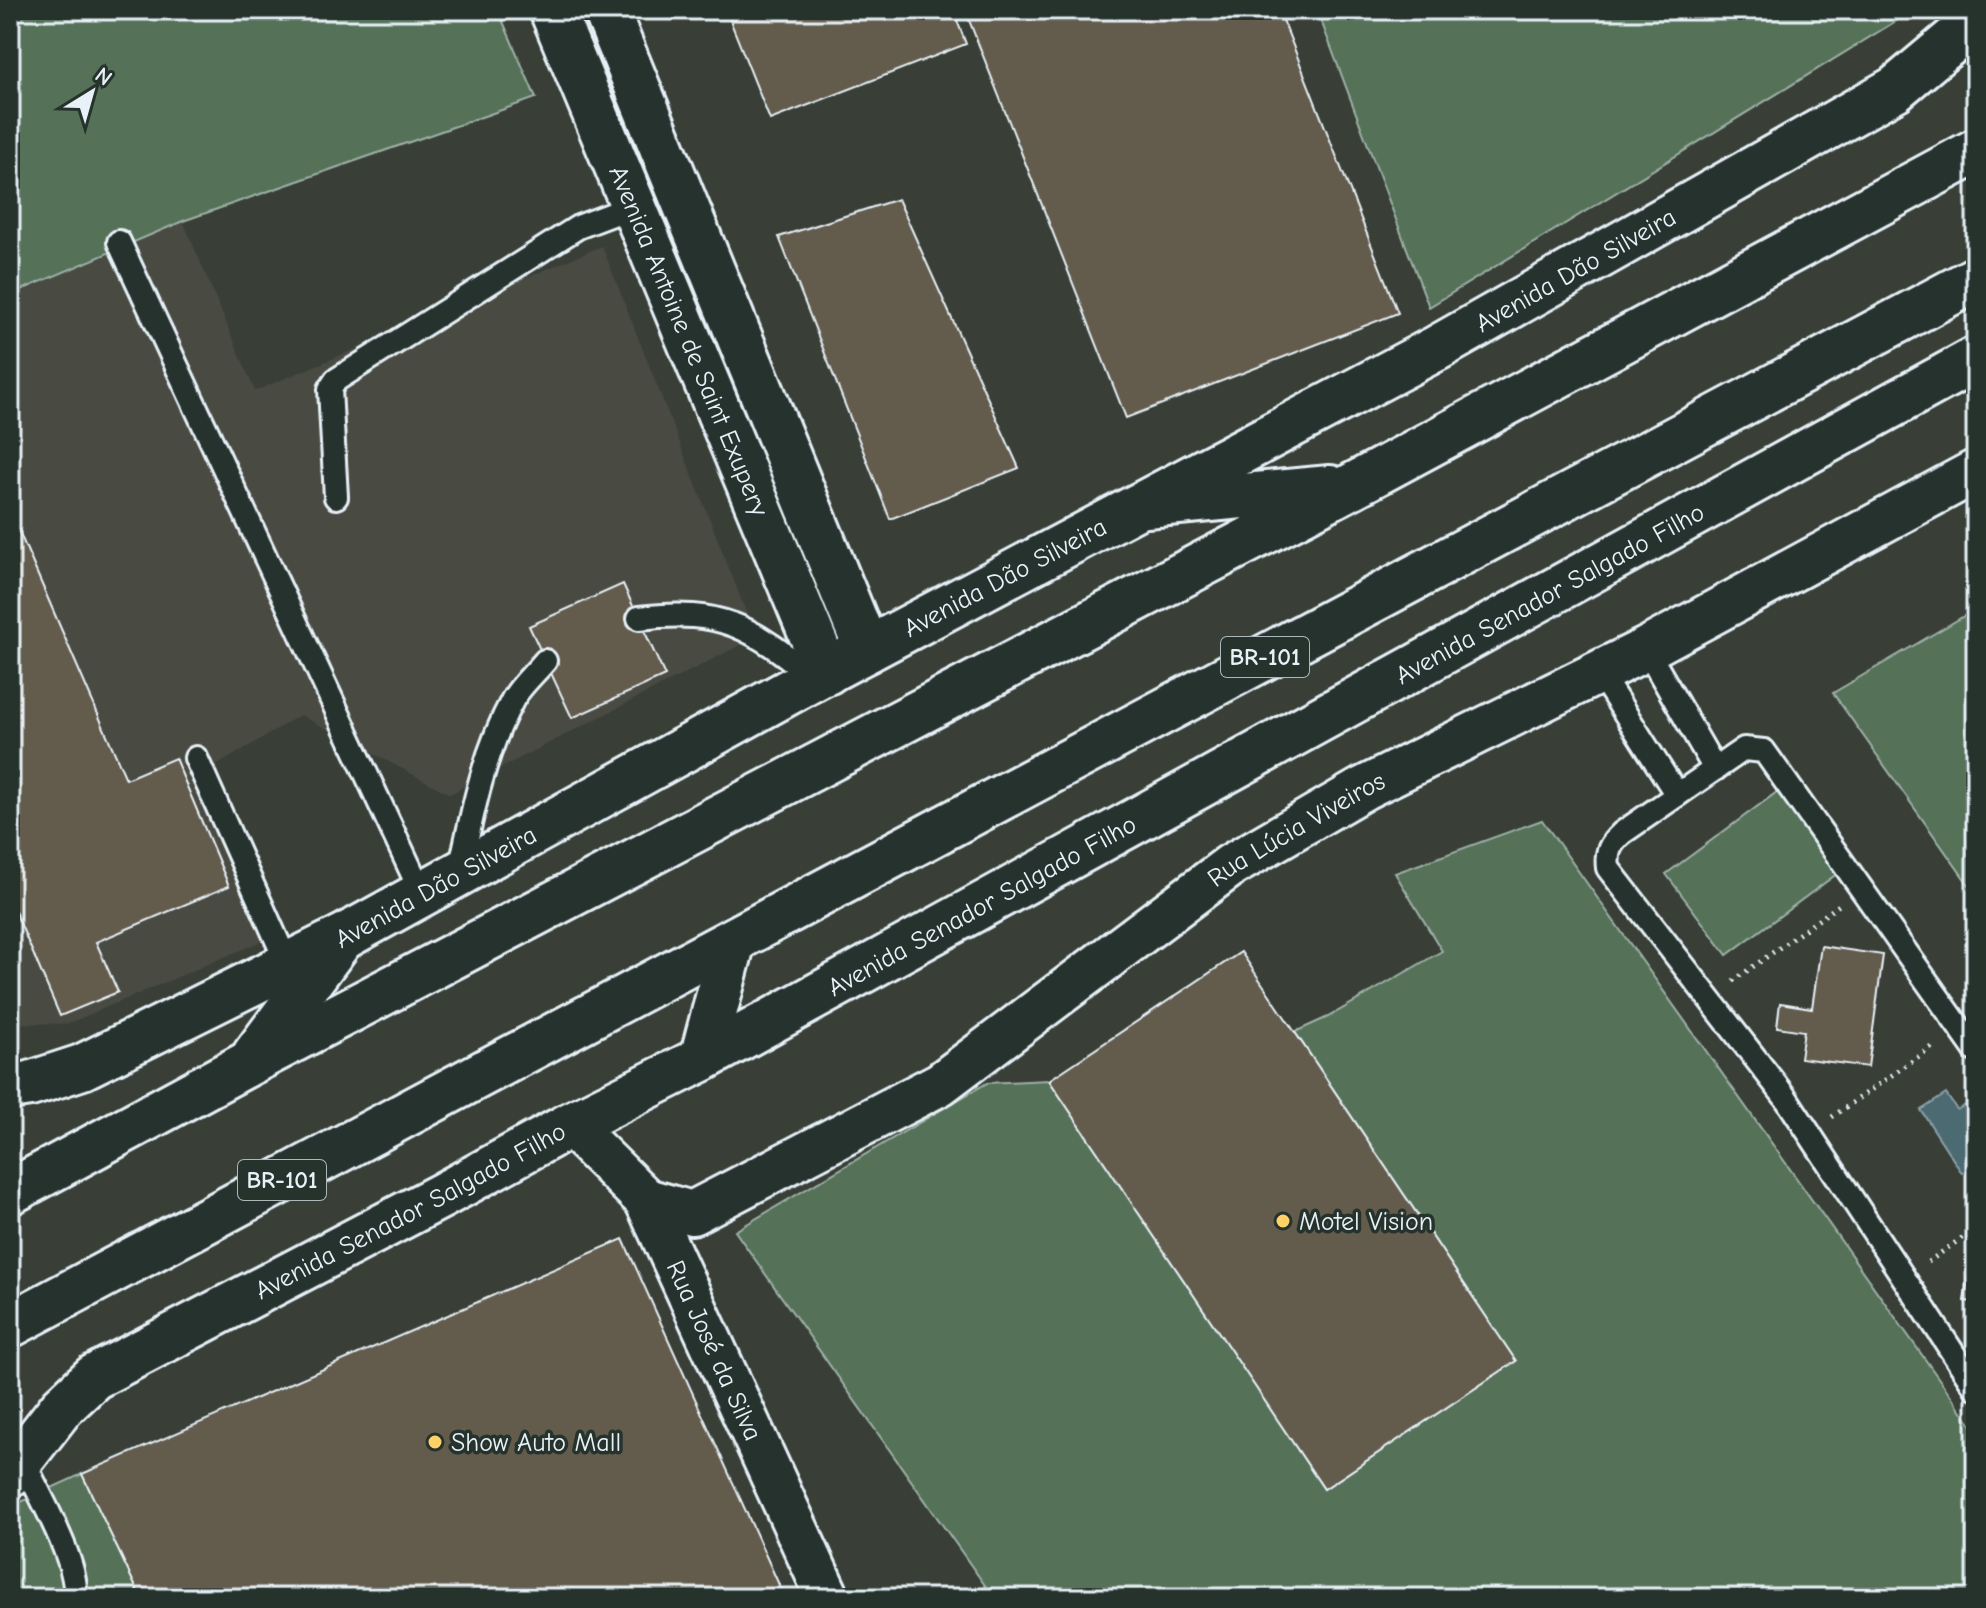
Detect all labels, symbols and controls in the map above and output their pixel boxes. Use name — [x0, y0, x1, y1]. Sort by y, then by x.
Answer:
north arrow — [52, 52, 132, 132]
text: N — [90, 62, 117, 92]
street label: Avenida Antoine de Saint Exupery — [602, 161, 775, 521]
street label: Avenida Dão Silveira — [1470, 202, 1681, 339]
street label: Avenida Senador Salgado Filho — [1391, 497, 1710, 691]
street label: Avenida Dão Silveira — [899, 512, 1112, 644]
road number: BR-101 — [1221, 637, 1309, 677]
street label: Rua Lúcia Viveiros — [1202, 766, 1390, 894]
street label: Avenida Senador Salgado Filho — [823, 809, 1142, 1003]
street label: Avenida Dão Silveira — [330, 820, 542, 955]
street label: Avenida Senador Salgado Filho — [250, 1116, 571, 1306]
road number: BR-101 — [238, 1160, 326, 1200]
place label: Motel Vision — [1299, 1207, 1433, 1237]
marker: Motel Vision — [1274, 1212, 1292, 1230]
street label: Rua José da Silva — [660, 1256, 768, 1445]
place label: Show Auto Mall — [451, 1428, 621, 1458]
marker: Show Auto Mall — [426, 1433, 444, 1451]

